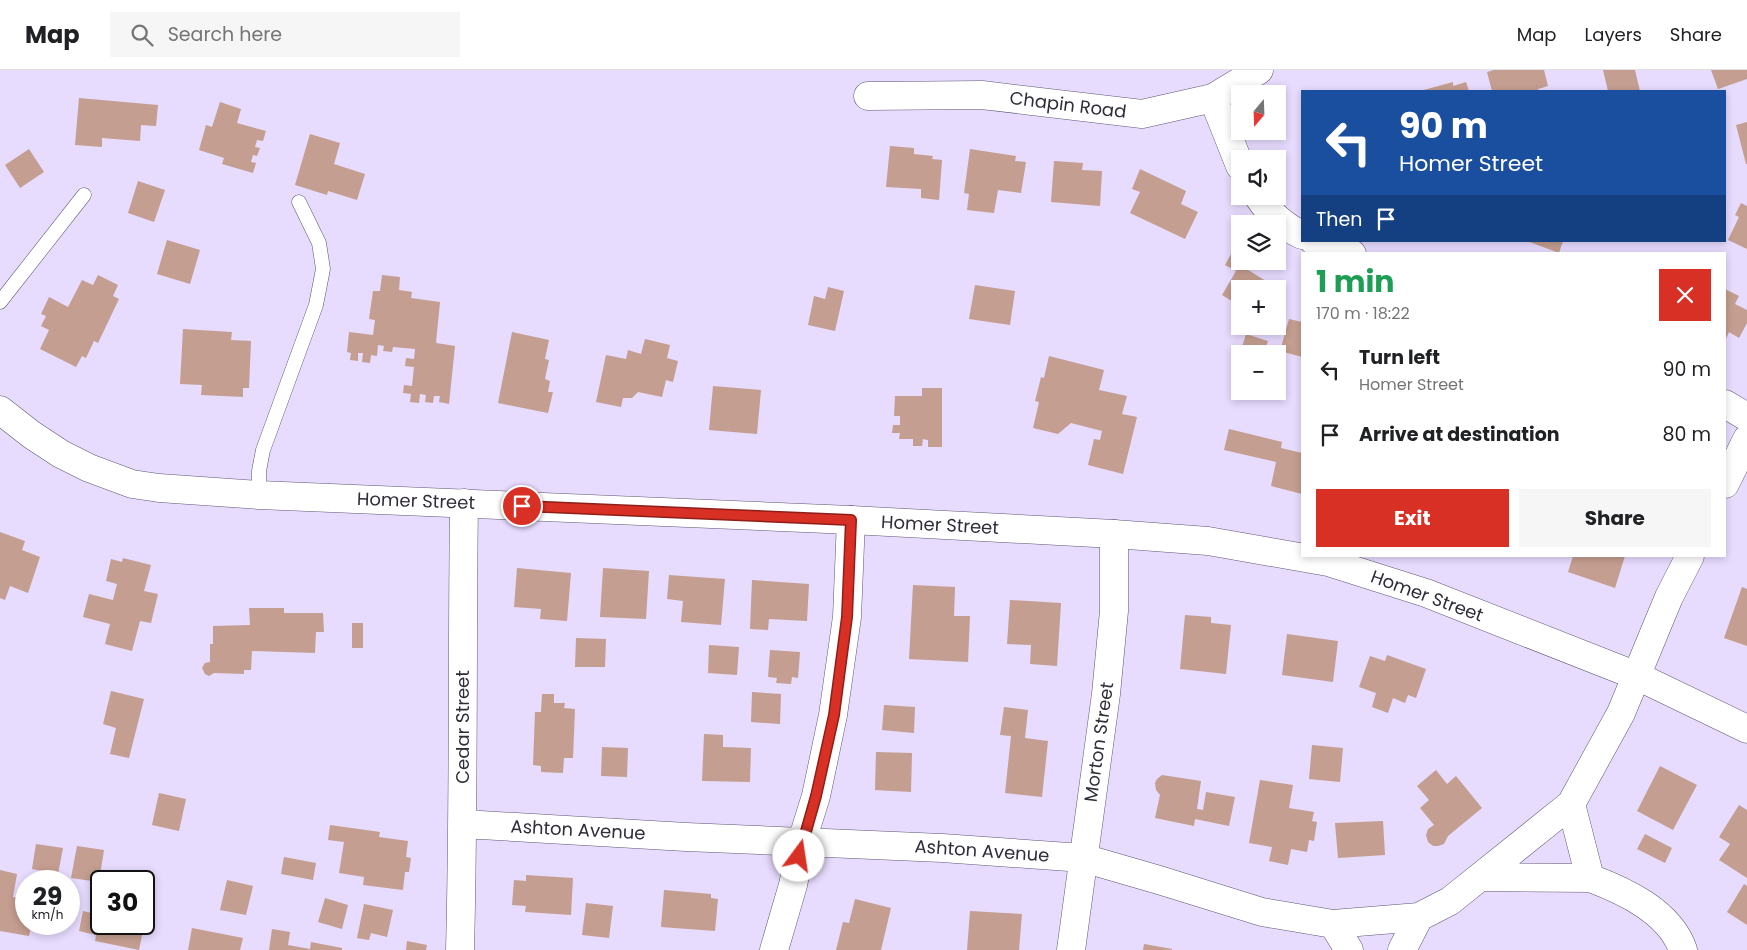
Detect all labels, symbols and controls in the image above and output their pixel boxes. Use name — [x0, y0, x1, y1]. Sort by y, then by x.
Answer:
search box — [110, 12, 460, 57]
text: Map — [25, 18, 80, 51]
icon: search — [128, 21, 156, 49]
text: Search here — [168, 21, 282, 48]
text: Map — [1517, 22, 1557, 47]
text: Layers — [1585, 22, 1642, 47]
text: Share — [1670, 22, 1722, 47]
street label: Chapin Road — [1008, 85, 1128, 124]
north arrow — [1231, 85, 1286, 140]
map controls — [1231, 85, 1286, 400]
text: 90 m — [1399, 101, 1488, 150]
icon: left — [1316, 110, 1381, 175]
text: Homer Street — [1399, 148, 1543, 179]
button: sound — [1231, 150, 1286, 205]
icon: arrive — [1372, 205, 1400, 233]
text: Then — [1316, 206, 1362, 233]
button: layers — [1231, 215, 1286, 270]
text: 1 min — [1316, 260, 1394, 303]
button: close — [1659, 269, 1711, 321]
button: + — [1231, 280, 1286, 335]
text: 170 m · 18:22 — [1316, 302, 1410, 325]
text: Turn left — [1359, 344, 1440, 371]
button: − — [1231, 345, 1286, 400]
icon: left — [1316, 356, 1344, 384]
text: 90 m — [1662, 356, 1711, 383]
text: Homer Street — [1359, 373, 1464, 396]
icon: arrive — [1316, 421, 1344, 449]
text: Arrive at destination — [1359, 421, 1560, 448]
text: 80 m — [1662, 421, 1711, 448]
pin — [501, 485, 543, 527]
street label: Homer Street — [357, 486, 475, 515]
button: Exit — [1316, 489, 1509, 547]
button: Share — [1519, 489, 1711, 547]
icon: arrive — [508, 492, 536, 520]
street label: Homer Street — [880, 509, 1000, 540]
street label: Homer Street — [1367, 564, 1487, 627]
street label: Cedar Street — [450, 670, 475, 784]
street label: Morton Street — [1078, 680, 1119, 804]
street label: Ashton Avenue — [510, 813, 646, 846]
position arrow — [772, 829, 824, 881]
street label: Ashton Avenue — [914, 833, 1050, 868]
speed limit sign: 30 — [90, 870, 155, 935]
text: 29 — [33, 879, 62, 914]
text: km/h — [32, 906, 63, 923]

